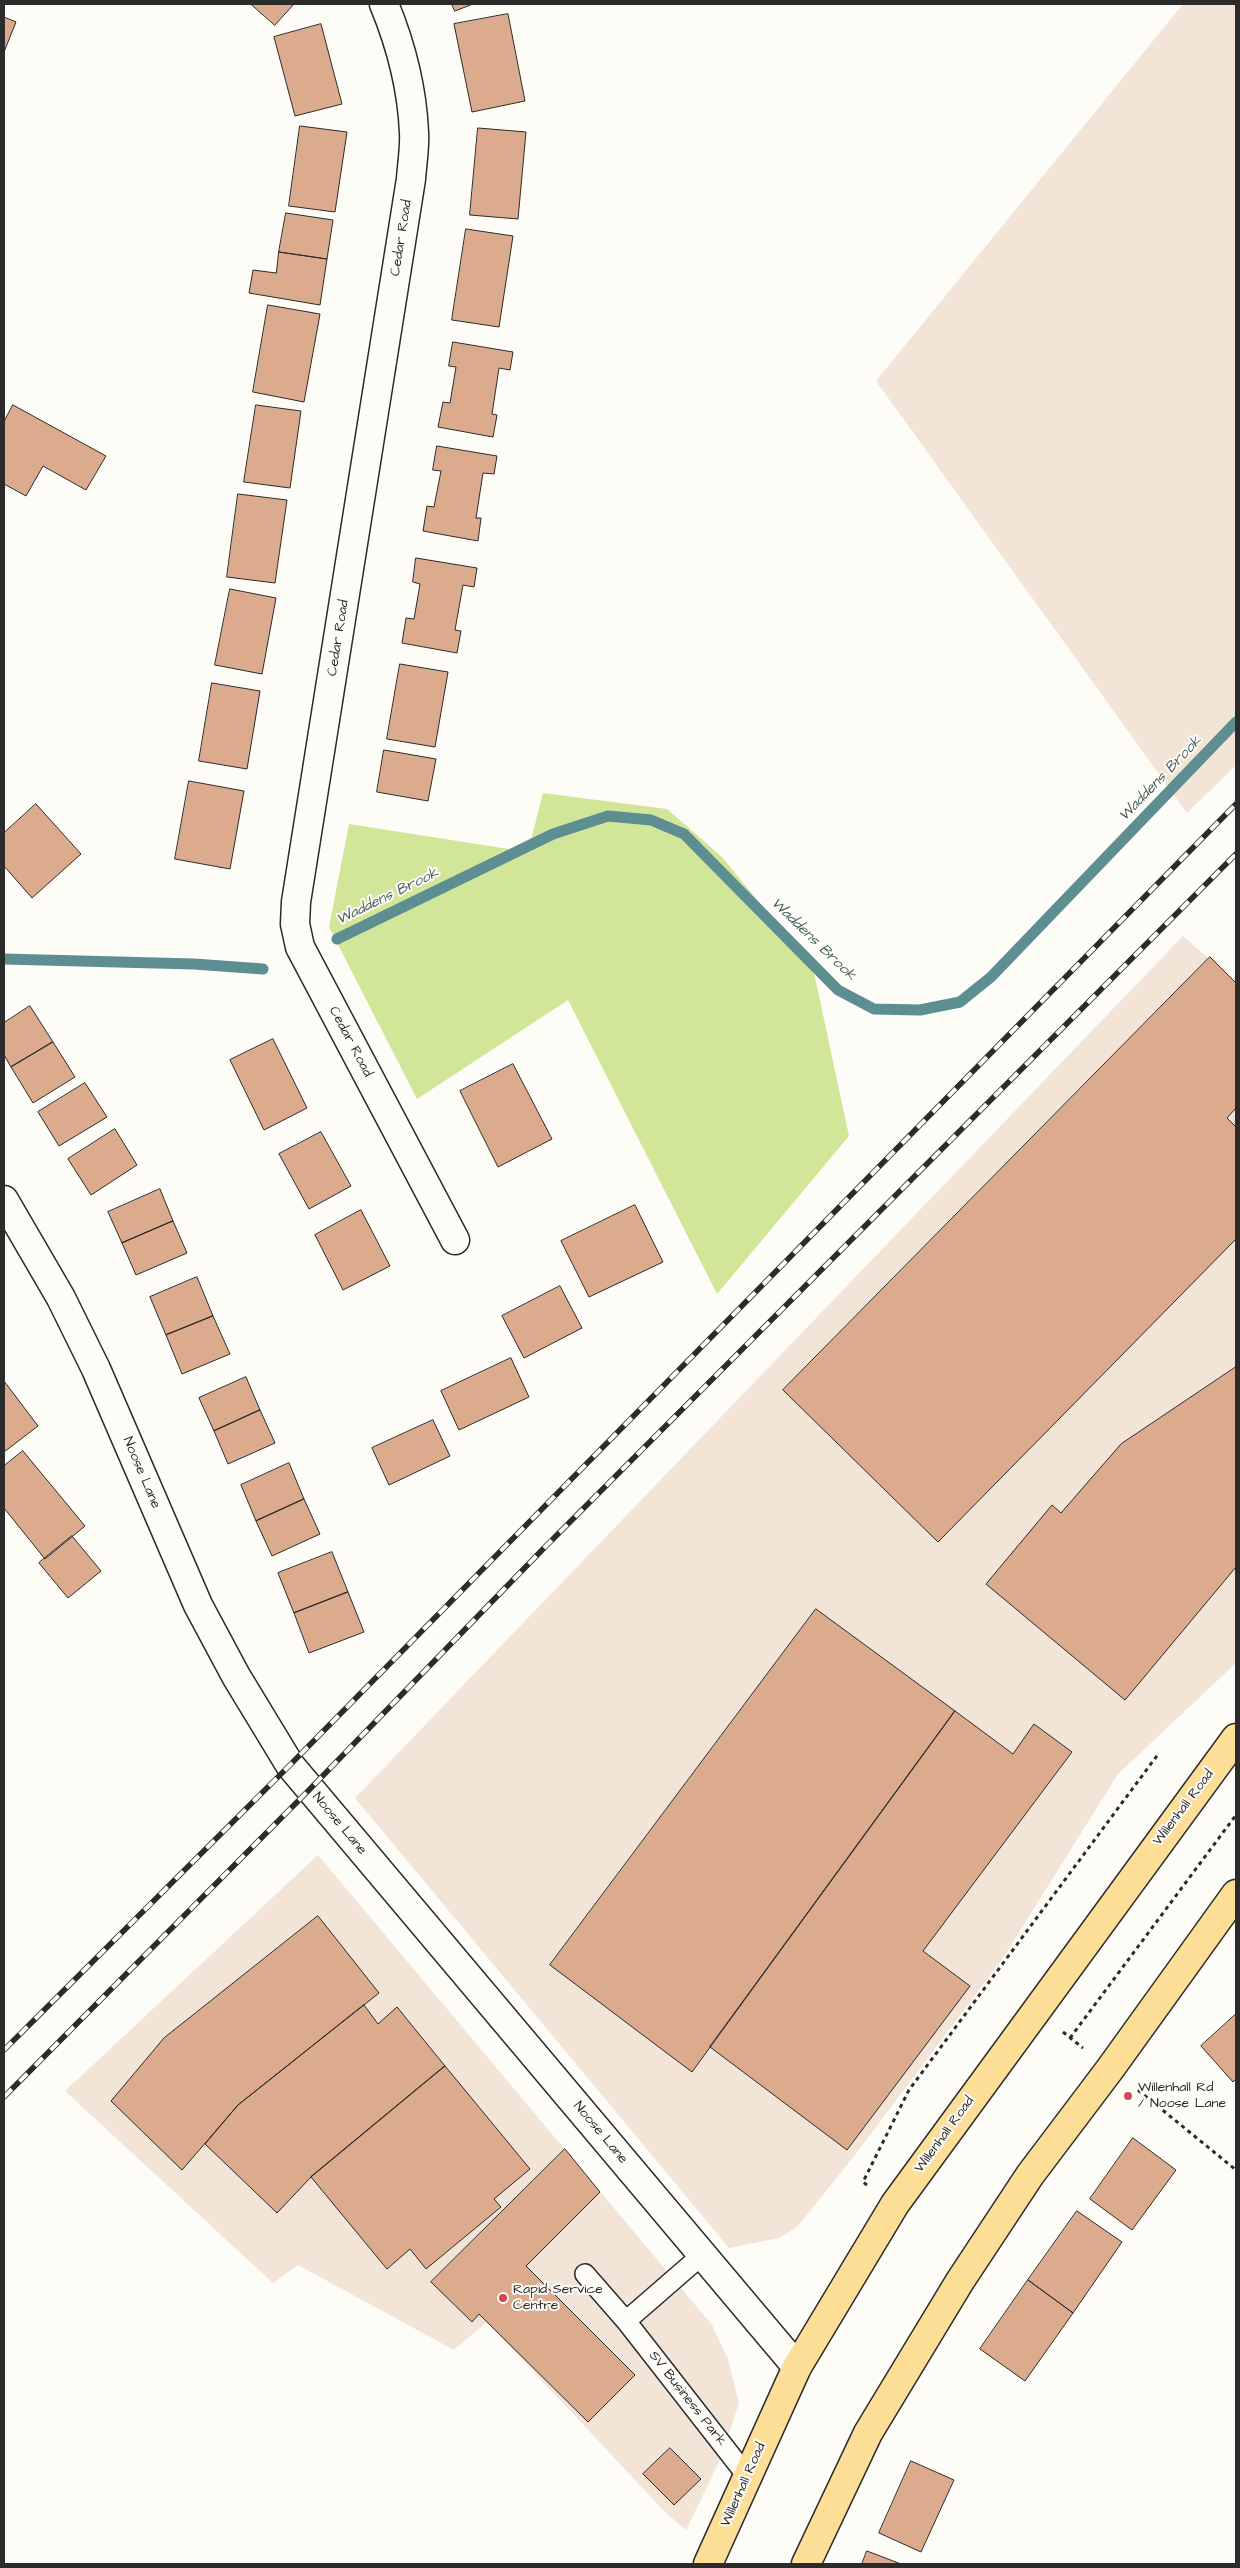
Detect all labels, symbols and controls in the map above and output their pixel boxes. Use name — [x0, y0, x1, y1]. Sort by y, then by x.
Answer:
street label: Cedar Road — [388, 199, 416, 277]
street label: Cedar Road — [325, 599, 353, 677]
water label: Waddens Brook — [1116, 733, 1206, 825]
water label: Waddens Brook — [334, 865, 442, 929]
water label: Waddens Brook — [767, 895, 859, 985]
street label: Cedar Road — [324, 1004, 376, 1080]
street label: Noose Lane — [118, 1435, 164, 1511]
street label: Willenhall Road — [1150, 1767, 1218, 1849]
street label: Noose Lane — [308, 1789, 370, 1859]
place label: Willenhall Rd / Noose Lane — [1138, 2080, 1226, 2112]
marker: Willenhall Rd / Noose Lane — [1122, 2090, 1134, 2102]
street label: Willenhall Road — [912, 2093, 978, 2177]
street label: Noose Lane — [569, 2098, 631, 2168]
place label: Rapid Service Centre — [513, 2282, 603, 2314]
marker: Rapid Service Centre — [497, 2292, 509, 2304]
street label: SV Business Park — [645, 2348, 729, 2450]
street label: Willenhall Road — [718, 2440, 770, 2530]

